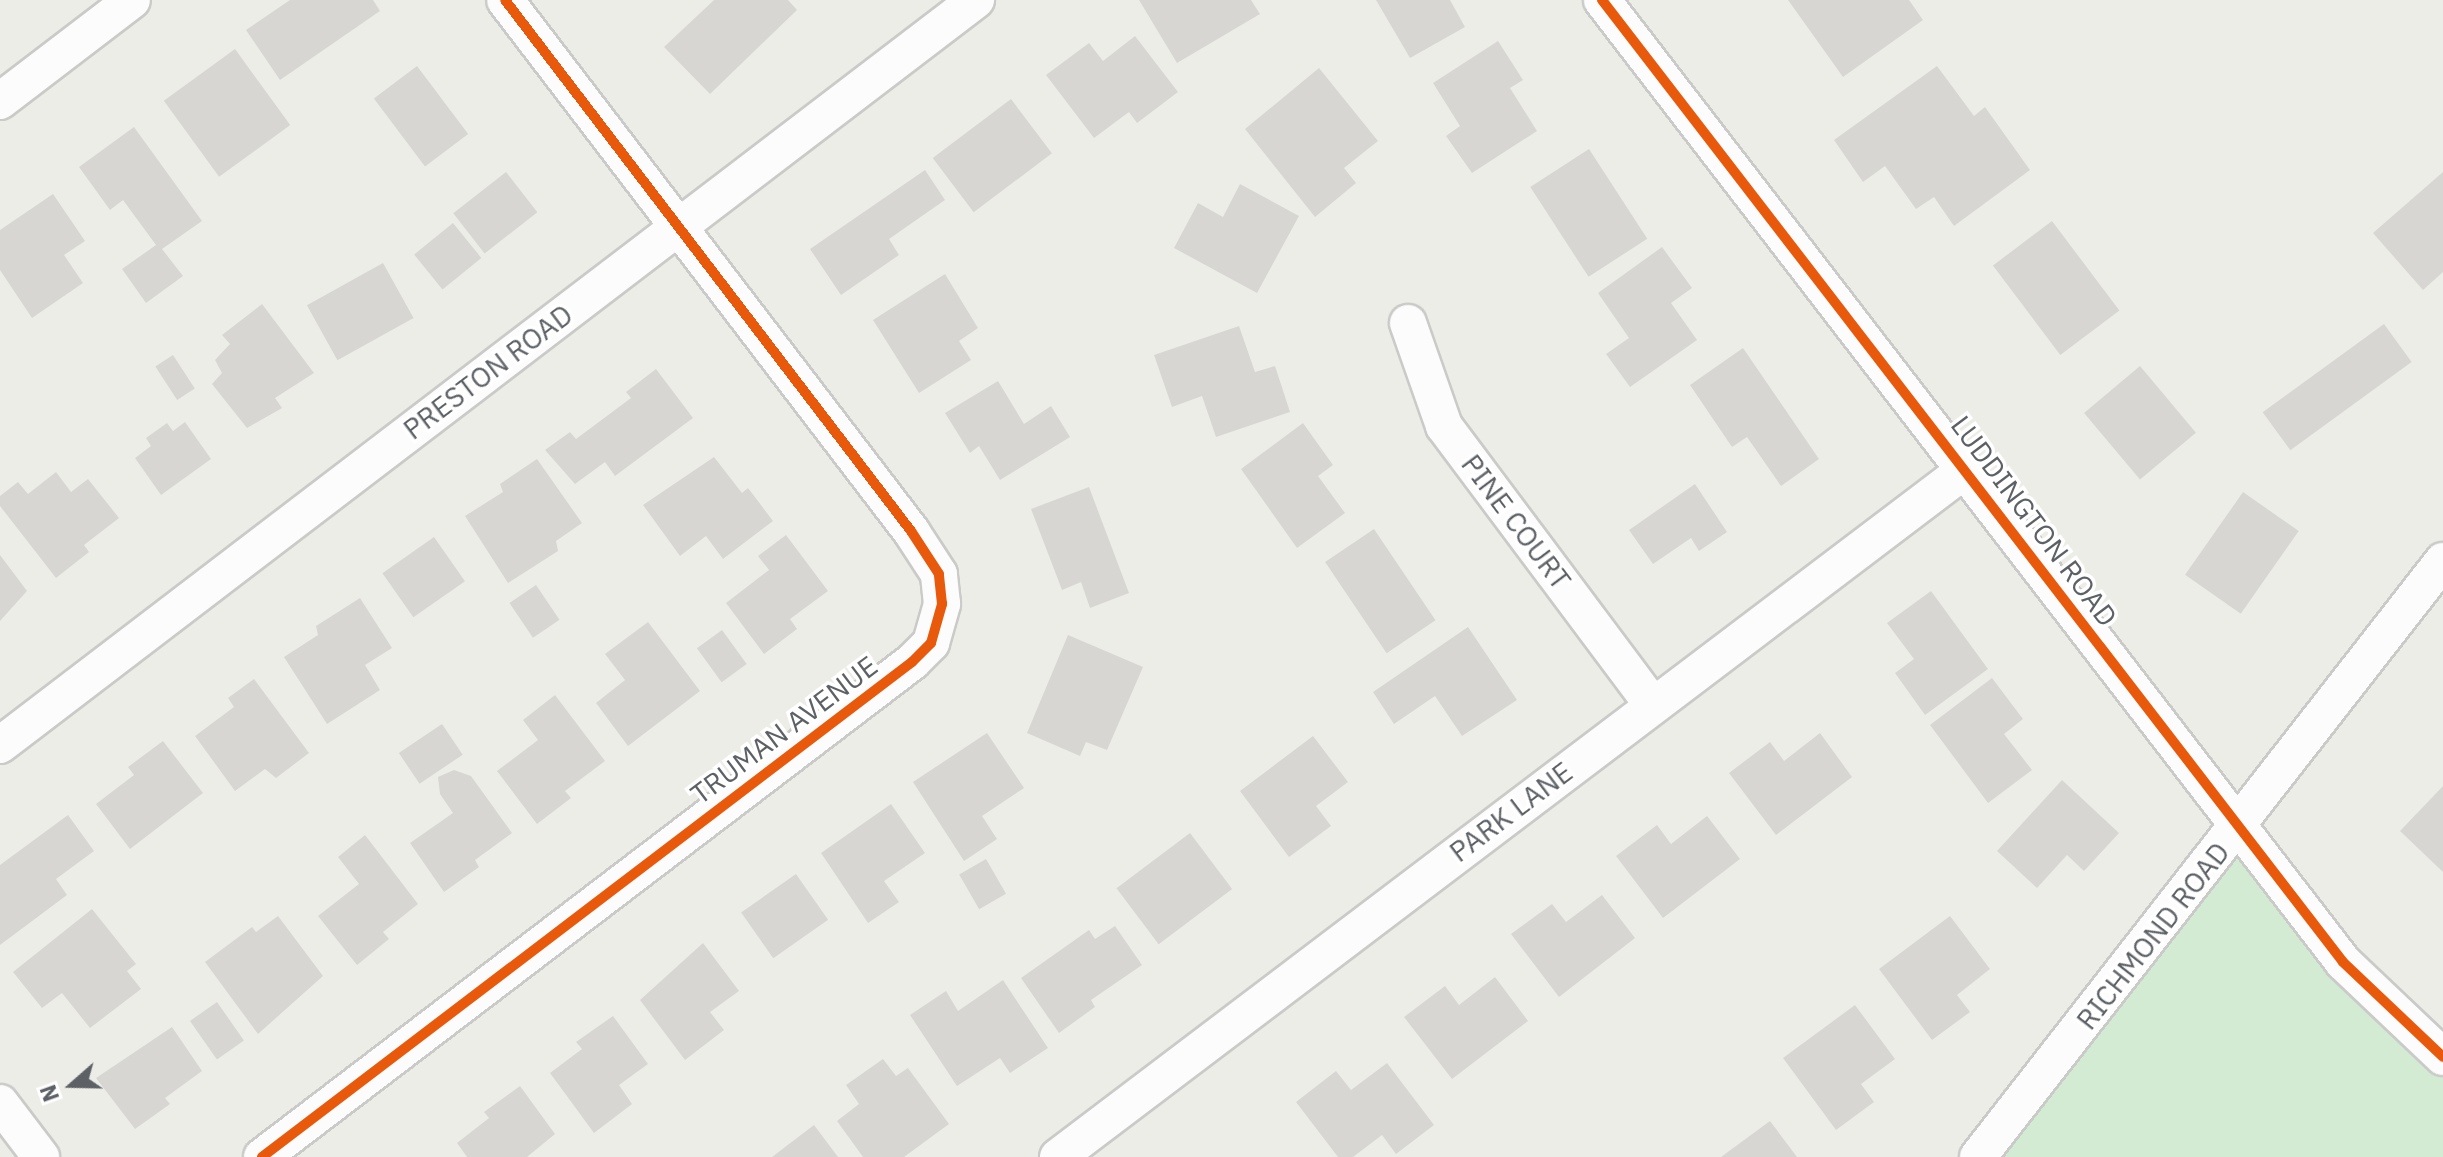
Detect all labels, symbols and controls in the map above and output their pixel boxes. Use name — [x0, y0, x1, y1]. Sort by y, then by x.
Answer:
street label: PRESTON ROAD — [397, 298, 579, 446]
street label: LUDDINGTON ROAD — [1944, 409, 2124, 633]
street label: PINE COURT — [1454, 448, 1578, 596]
street label: TRUMAN AVENUE — [684, 649, 884, 811]
street label: PARK LANE — [1443, 755, 1579, 869]
street label: RICHMOND ROAD — [2070, 836, 2236, 1036]
north arrow — [32, 1045, 112, 1125]
text: N — [33, 1081, 65, 1106]

